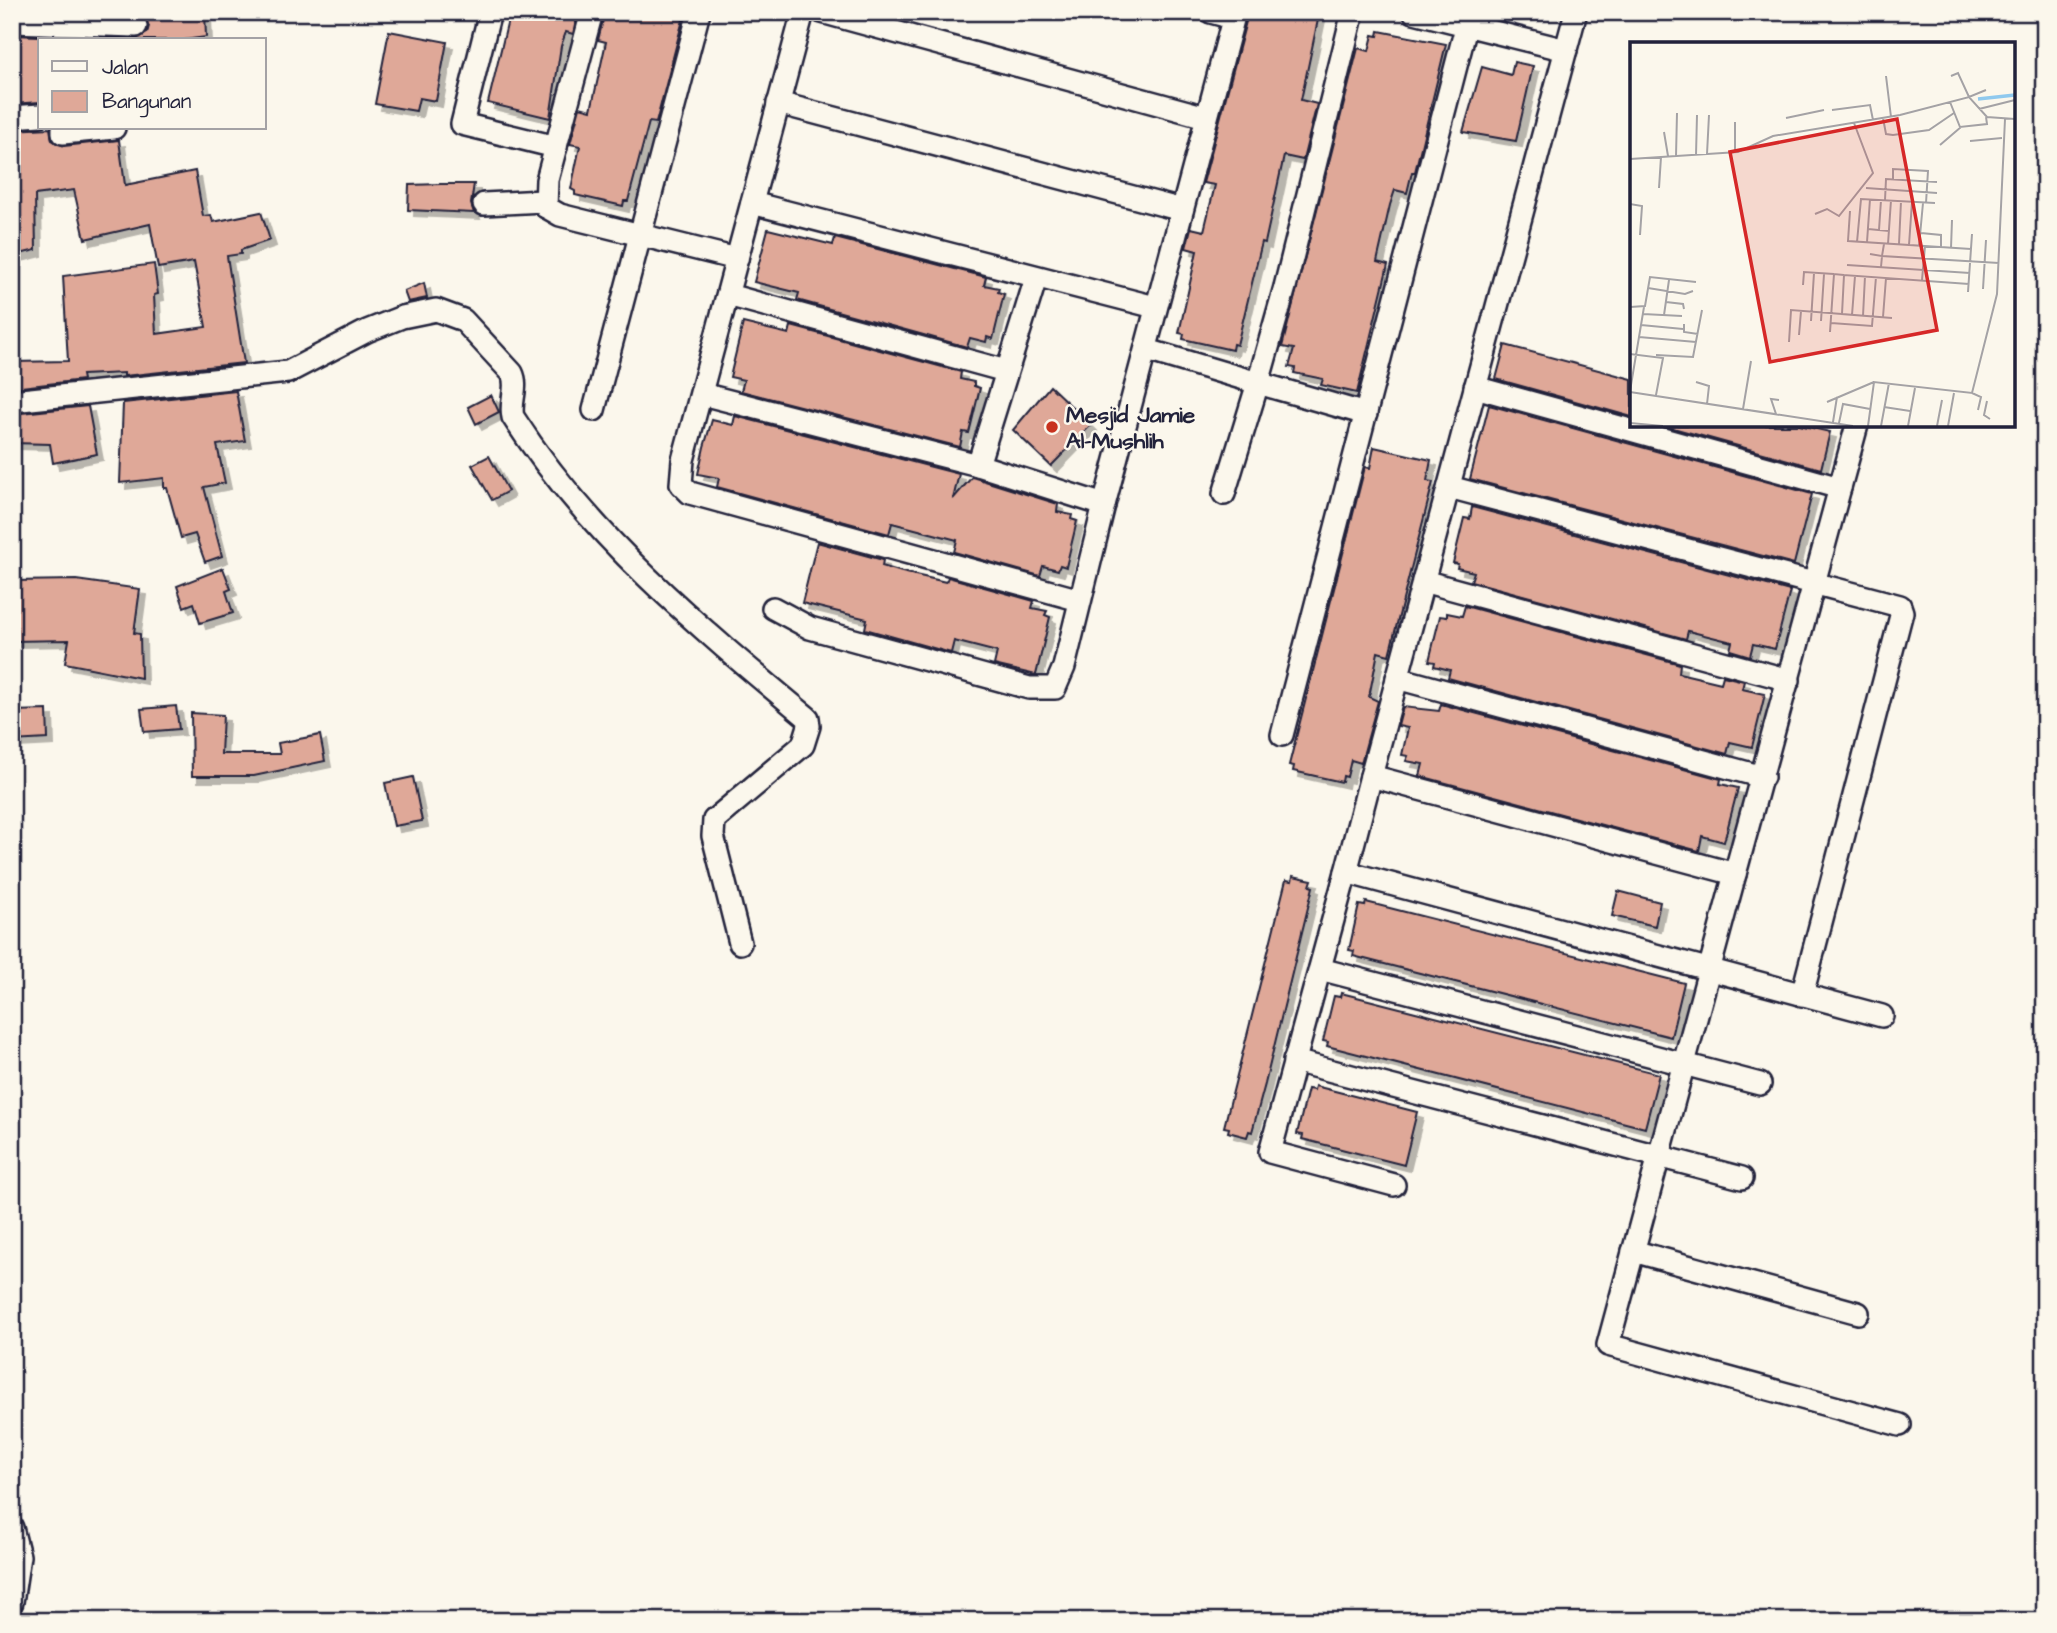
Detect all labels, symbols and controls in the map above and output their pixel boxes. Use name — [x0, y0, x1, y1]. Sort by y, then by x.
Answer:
legend — [38, 38, 266, 130]
inset map — [1630, 42, 2015, 427]
text: Jalan — [102, 53, 148, 82]
text: Bangunan — [102, 87, 191, 118]
place label: Mesjid Jamie Al-Mushlih — [1066, 399, 1196, 457]
marker: Mesjid Jamie Al-Mushlih — [1044, 419, 1060, 435]

